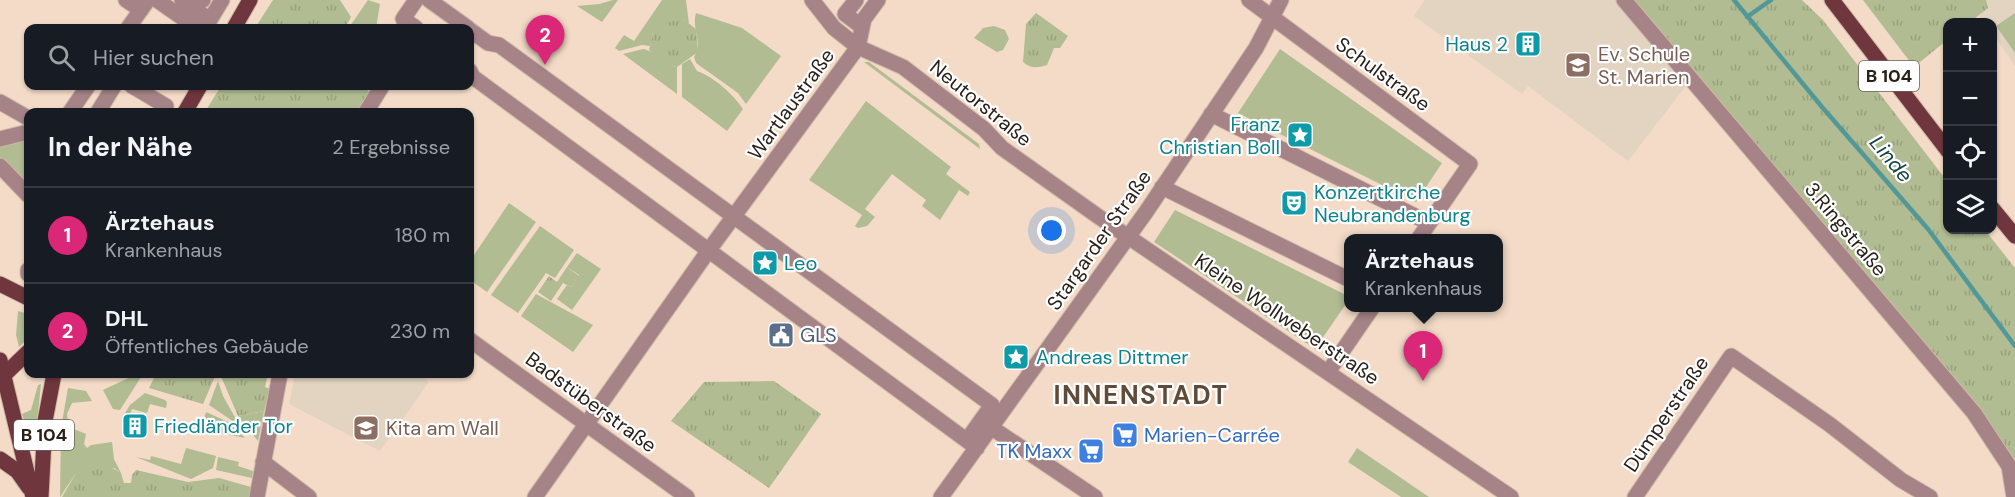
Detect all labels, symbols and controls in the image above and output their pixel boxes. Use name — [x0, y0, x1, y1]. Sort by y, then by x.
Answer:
pin: 2 — [526, 16, 564, 65]
map controls — [1943, 18, 1997, 234]
button: + — [1943, 18, 1997, 72]
search box — [24, 24, 474, 90]
building icon: Haus 2 — [1513, 29, 1543, 59]
street label: Schulstraße — [1331, 31, 1435, 117]
place label: Haus 2 — [1445, 31, 1508, 57]
icon: search — [45, 41, 78, 74]
place label: Ev. Schule St. Marien — [1598, 41, 1690, 90]
text: Hier suchen — [93, 43, 214, 72]
street label: Wartlaustraße — [742, 43, 840, 165]
school or university icon: Ev. Schule St. Marien — [1563, 50, 1593, 80]
street label: Neutorstraße — [925, 54, 1037, 152]
road number: B 104 — [1859, 61, 1919, 91]
button: − — [1943, 72, 1997, 126]
place label: Franz Christian Boll — [1159, 111, 1280, 160]
place icon: Franz Christian Boll — [1285, 120, 1315, 150]
button: locate — [1943, 126, 1997, 180]
text: In der Nähe — [48, 130, 193, 164]
water label: Linde — [1863, 130, 1919, 188]
text: 2 Ergebnisse — [332, 134, 450, 160]
street label: Stargarder Straße — [1041, 165, 1157, 315]
street label: 3.Ringstraße — [1799, 177, 1893, 281]
place label: Konzertkirche Neubrandenburg — [1314, 179, 1471, 228]
button: layers — [1943, 180, 1997, 234]
theatre icon: Konzertkirche Neubrandenburg — [1279, 188, 1309, 218]
text: Ärztehaus — [105, 208, 215, 237]
your location — [1037, 216, 1066, 245]
text: 1 — [64, 222, 71, 248]
text: 180 m — [395, 222, 450, 248]
popup — [1344, 234, 1503, 312]
text: Krankenhaus — [105, 237, 223, 263]
text: Ärztehaus — [1365, 246, 1474, 275]
place icon: Leo — [750, 248, 780, 278]
street label: Kleine Wollweberstraße — [1190, 248, 1384, 390]
place label: Leo — [784, 250, 817, 276]
text: Krankenhaus — [1365, 275, 1482, 301]
text: DHL — [105, 304, 149, 333]
text: 2 — [62, 318, 73, 344]
text: 230 m — [390, 318, 450, 344]
public building icon: GLS — [766, 320, 796, 350]
place label: GLS — [800, 322, 837, 348]
pin: 1 — [1404, 332, 1442, 381]
text: Öffentliches Gebäude — [105, 333, 309, 359]
place icon: Andreas Dittmer — [1001, 342, 1031, 372]
place label: Andreas Dittmer — [1036, 344, 1189, 370]
street label: Badstüberstraße — [520, 346, 662, 458]
street label: Dümperstraße — [1618, 351, 1714, 477]
district label: INNENSTADT — [1054, 378, 1228, 412]
building icon: Friedländer Tor — [120, 411, 150, 441]
place label: Friedländer Tor — [154, 413, 293, 439]
school or university icon: Kita am Wall — [351, 413, 381, 443]
place label: Kita am Wall — [386, 415, 499, 441]
road number: B 104 — [14, 420, 74, 450]
supermarket icon: Marien-Carrée — [1110, 420, 1140, 450]
place label: Marien-Carrée — [1144, 422, 1280, 448]
supermarket icon: TK Maxx — [1076, 436, 1106, 466]
place label: TK Maxx — [996, 438, 1072, 464]

